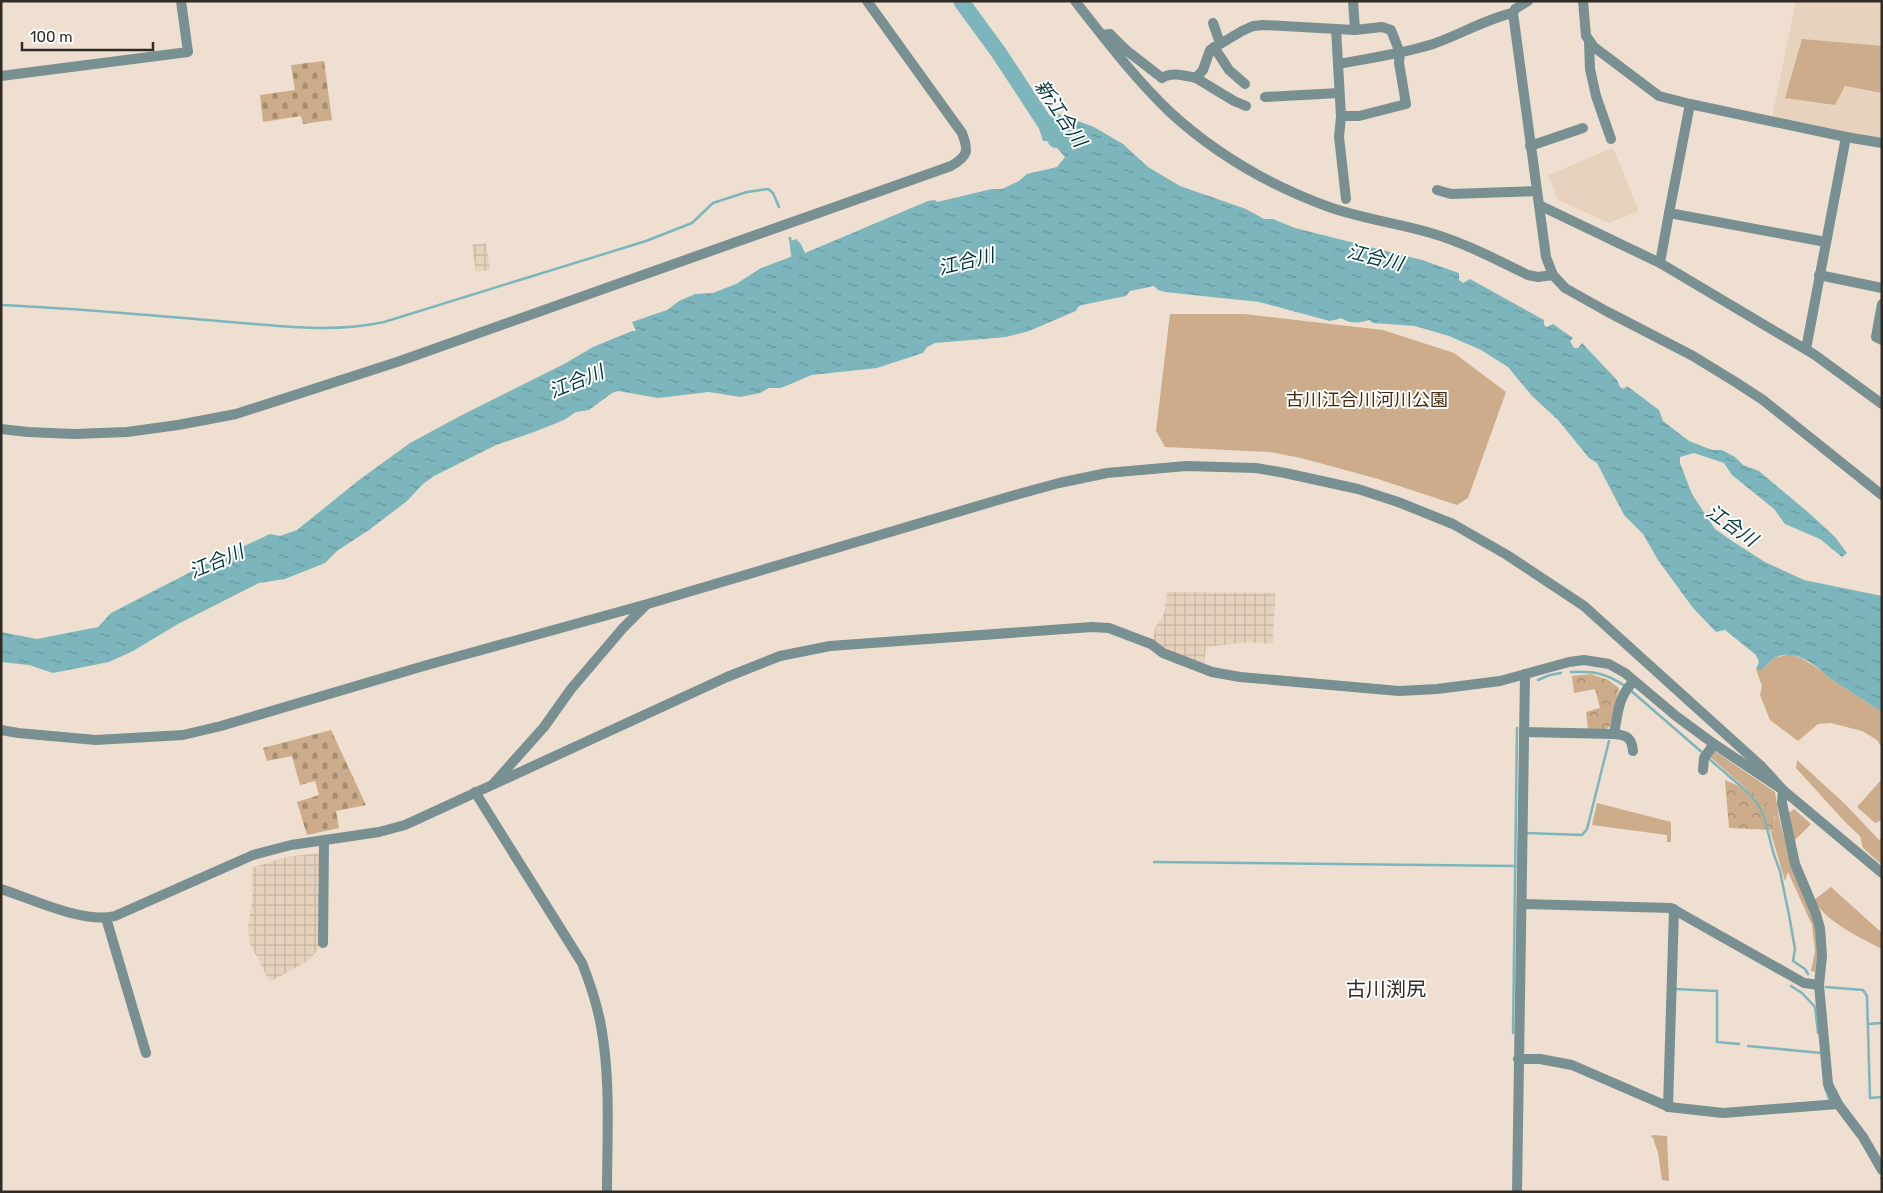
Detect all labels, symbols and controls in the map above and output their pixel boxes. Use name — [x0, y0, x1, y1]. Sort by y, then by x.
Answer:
scale bar — [22, 20, 154, 52]
text: 100 m — [30, 28, 72, 46]
water label: 新江合川 — [1030, 75, 1092, 153]
water label: 江合川 — [1344, 239, 1407, 276]
water label: 江合川 — [936, 243, 998, 280]
water label: 江合川 — [545, 359, 609, 403]
park label: 古川江合川河川公園 — [1286, 389, 1448, 411]
water label: 江合川 — [1702, 500, 1763, 552]
water label: 江合川 — [185, 539, 249, 583]
district label: 古川渕尻 — [1346, 977, 1426, 1001]

